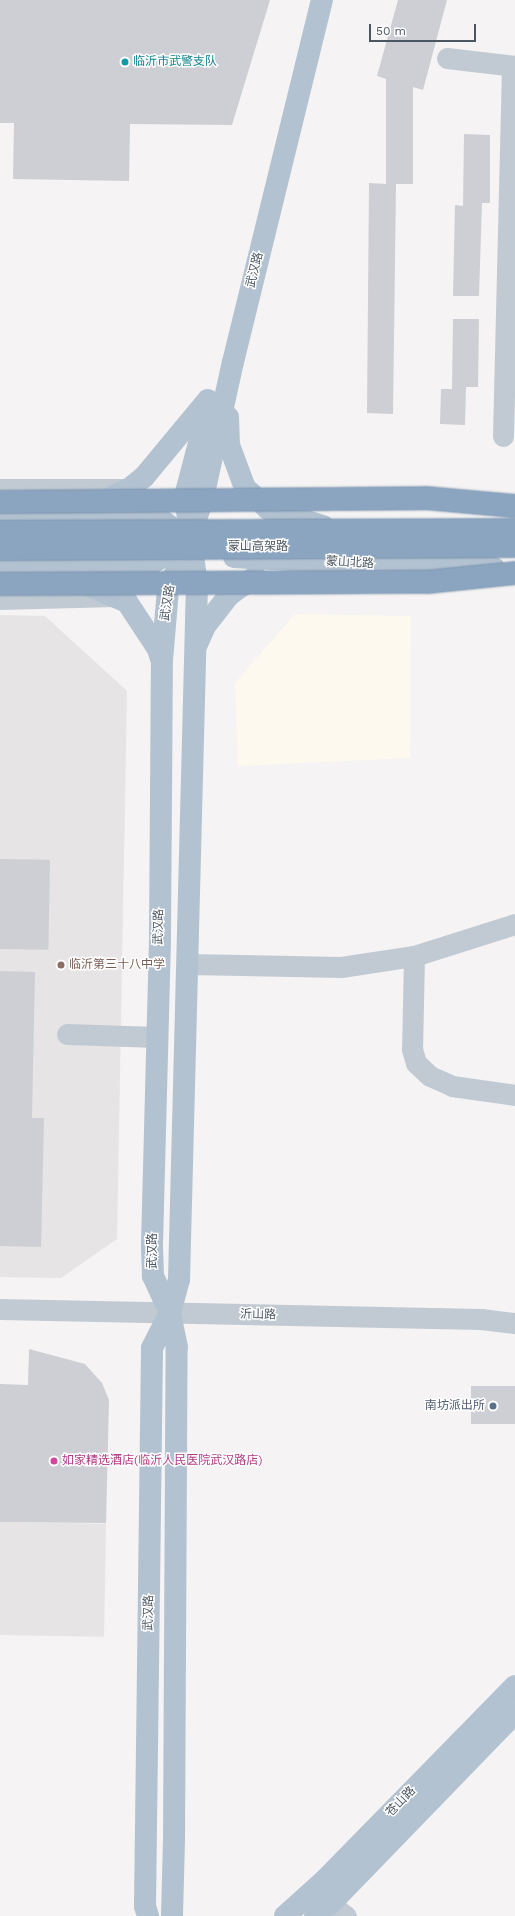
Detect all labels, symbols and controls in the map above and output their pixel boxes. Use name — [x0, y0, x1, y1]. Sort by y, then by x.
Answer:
scale bar — [371, 16, 478, 42]
text: 50 m — [376, 24, 406, 38]
place label: 临沂市武警支队 — [133, 55, 217, 69]
marker: 临沂市武警支队 — [120, 57, 130, 67]
street label: 武汉路 — [244, 251, 266, 289]
street label: 蒙山高架路 — [228, 540, 288, 554]
street label: 蒙山北路 — [326, 555, 374, 571]
street label: 武汉路 — [158, 584, 178, 622]
street label: 武汉路 — [151, 909, 167, 945]
place label: 临沂第三十八中学 — [69, 958, 165, 972]
marker: 临沂第三十八中学 — [56, 960, 66, 970]
street label: 武汉路 — [146, 1233, 160, 1269]
street label: 沂山路 — [240, 1307, 276, 1323]
place label: 南坊派出所 — [425, 1399, 485, 1413]
marker: 南坊派出所 — [488, 1401, 498, 1411]
place label: 如家精选酒店(临沂人民医院武汉路店) — [62, 1454, 262, 1468]
marker: 如家精选酒店(临沂人民医院武汉路店) — [49, 1456, 59, 1466]
street label: 武汉路 — [141, 1595, 157, 1631]
street label: 苍山路 — [383, 1784, 419, 1820]

